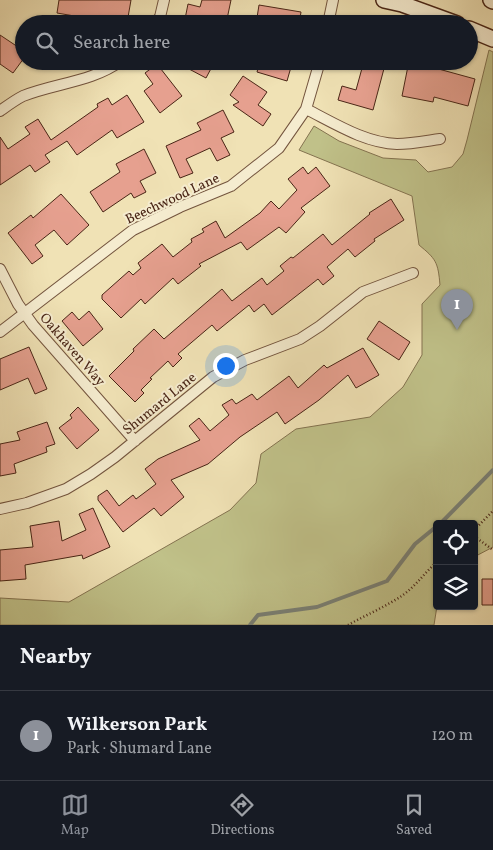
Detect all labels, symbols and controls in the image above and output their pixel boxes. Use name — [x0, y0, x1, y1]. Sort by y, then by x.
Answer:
search box — [15, 15, 478, 70]
icon: search — [33, 29, 61, 57]
text: Search here — [73, 30, 170, 56]
street label: Beechwood Lane — [122, 169, 223, 229]
pin: 1 — [441, 289, 473, 330]
street label: Oakhaven Way — [35, 309, 109, 391]
your location — [213, 353, 239, 379]
street label: Shumard Lane — [119, 368, 201, 440]
map controls — [433, 520, 478, 610]
button: locate — [433, 520, 478, 565]
button: layers — [433, 565, 478, 610]
text: Nearby — [20, 643, 91, 672]
text: Wilkerson Park — [67, 712, 207, 738]
text: 1 — [33, 725, 39, 747]
text: 120 m — [431, 725, 473, 747]
text: Park · Shumard Lane — [67, 738, 212, 760]
tab: Map — [61, 791, 89, 840]
tab: Directions — [210, 791, 275, 840]
tab: Saved — [396, 791, 432, 840]

